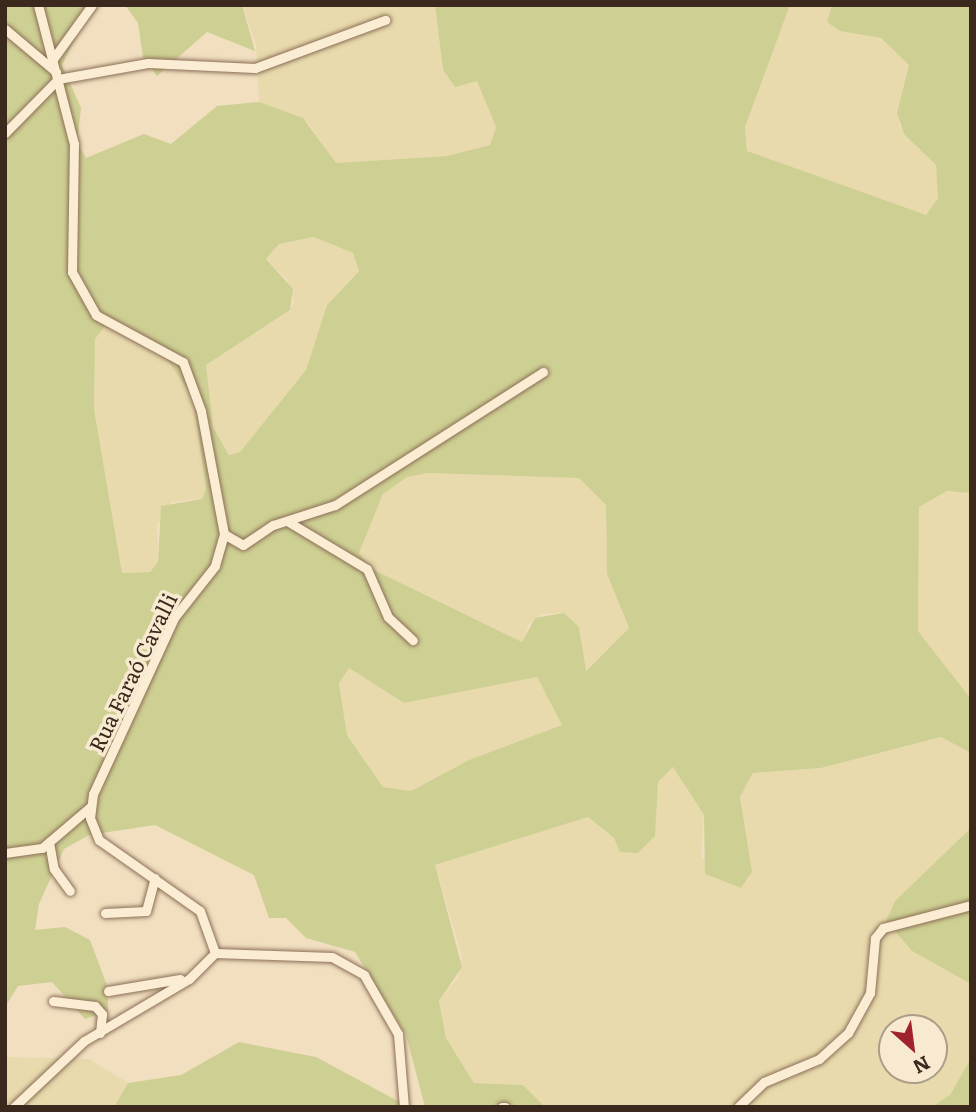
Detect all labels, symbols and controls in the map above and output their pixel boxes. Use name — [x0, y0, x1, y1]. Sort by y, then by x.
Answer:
street label: Rua Faraó Cavalli — [83, 589, 181, 755]
north arrow — [878, 1014, 948, 1084]
text: N — [908, 1050, 936, 1082]

